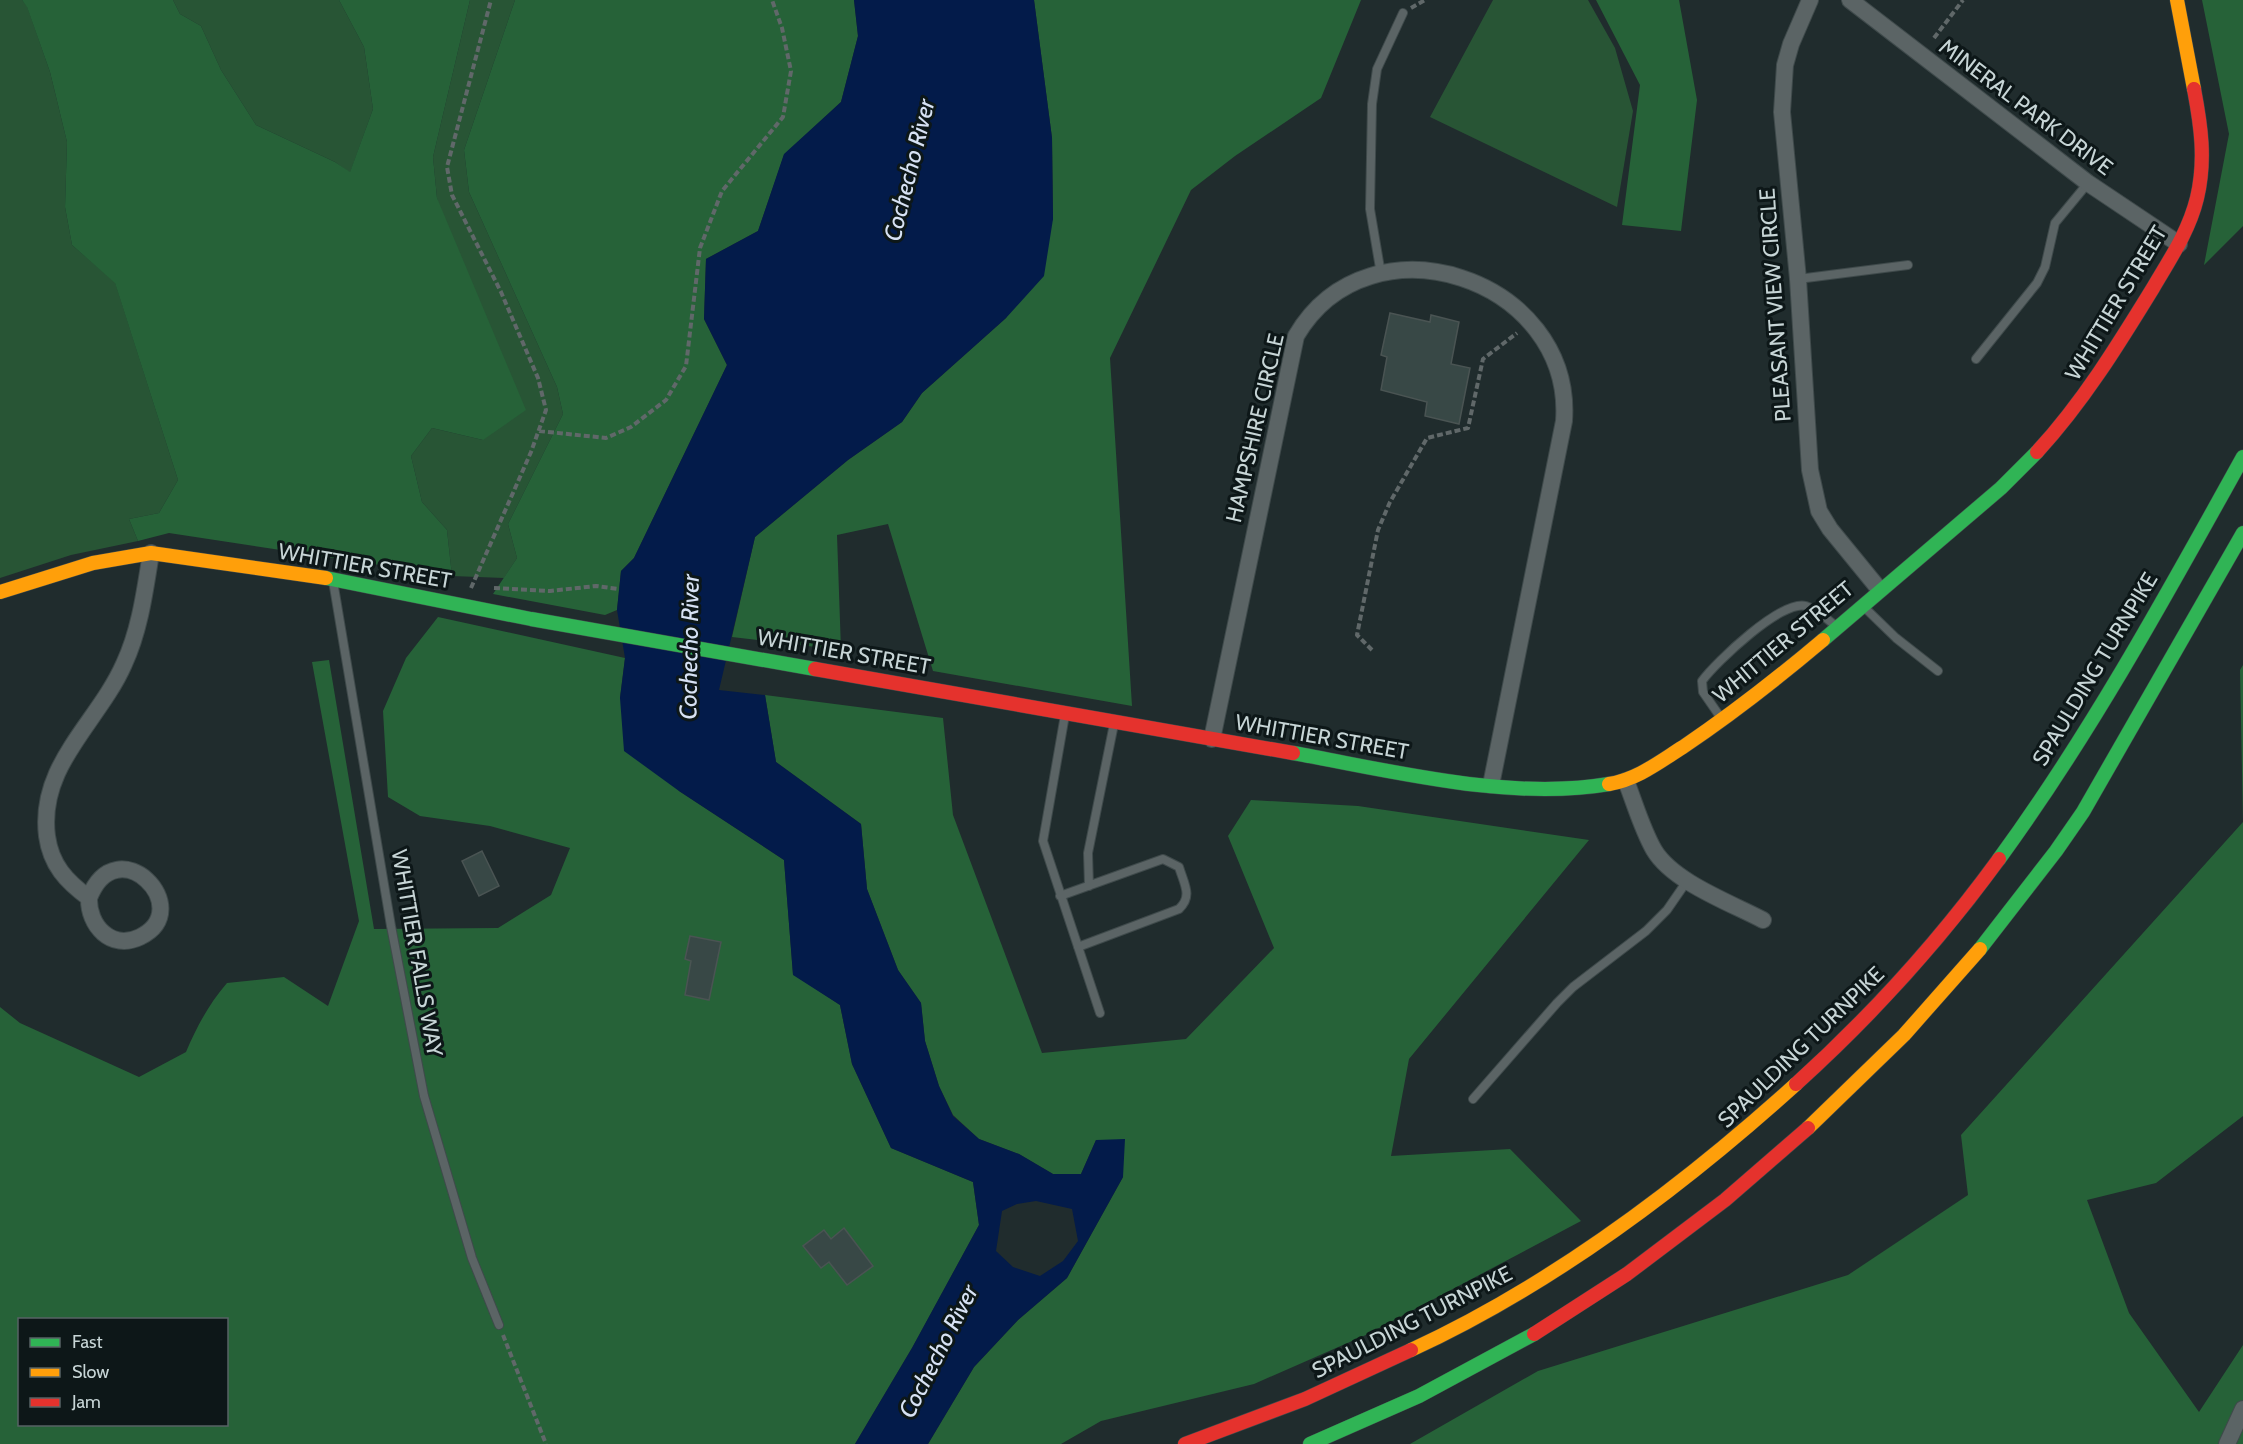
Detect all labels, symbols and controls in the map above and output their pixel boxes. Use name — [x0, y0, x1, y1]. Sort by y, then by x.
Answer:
street label: MINERAL PARK DRIVE — [1934, 33, 2118, 181]
water label: Cochecho River — [877, 94, 941, 244]
street label: PLEASANT VIEW CIRCLE — [1753, 187, 1797, 423]
street label: WHITTIER STREET — [2059, 221, 2173, 385]
street label: HAMPSHIRE CIRCLE — [1220, 331, 1290, 525]
street label: WHITTIER STREET — [276, 537, 454, 595]
street label: SPAULDING TURNPIKE — [2027, 567, 2163, 771]
water label: Cochecho River — [673, 572, 705, 720]
street label: WHITTIER STREET — [1707, 575, 1859, 709]
street label: WHITTIER STREET — [755, 623, 933, 681]
street label: WHITTIER STREET — [1233, 708, 1411, 766]
street label: WHITTIER FALLS WAY — [385, 847, 449, 1059]
street label: SPAULDING TURNPIKE — [1712, 961, 1890, 1133]
street label: SPAULDING TURNPIKE — [1308, 1260, 1516, 1384]
water label: Cochecho River — [892, 1278, 985, 1422]
legend — [18, 1318, 228, 1426]
text: Fast — [72, 1331, 103, 1353]
text: Slow — [72, 1361, 109, 1383]
text: Jam — [71, 1391, 101, 1413]

